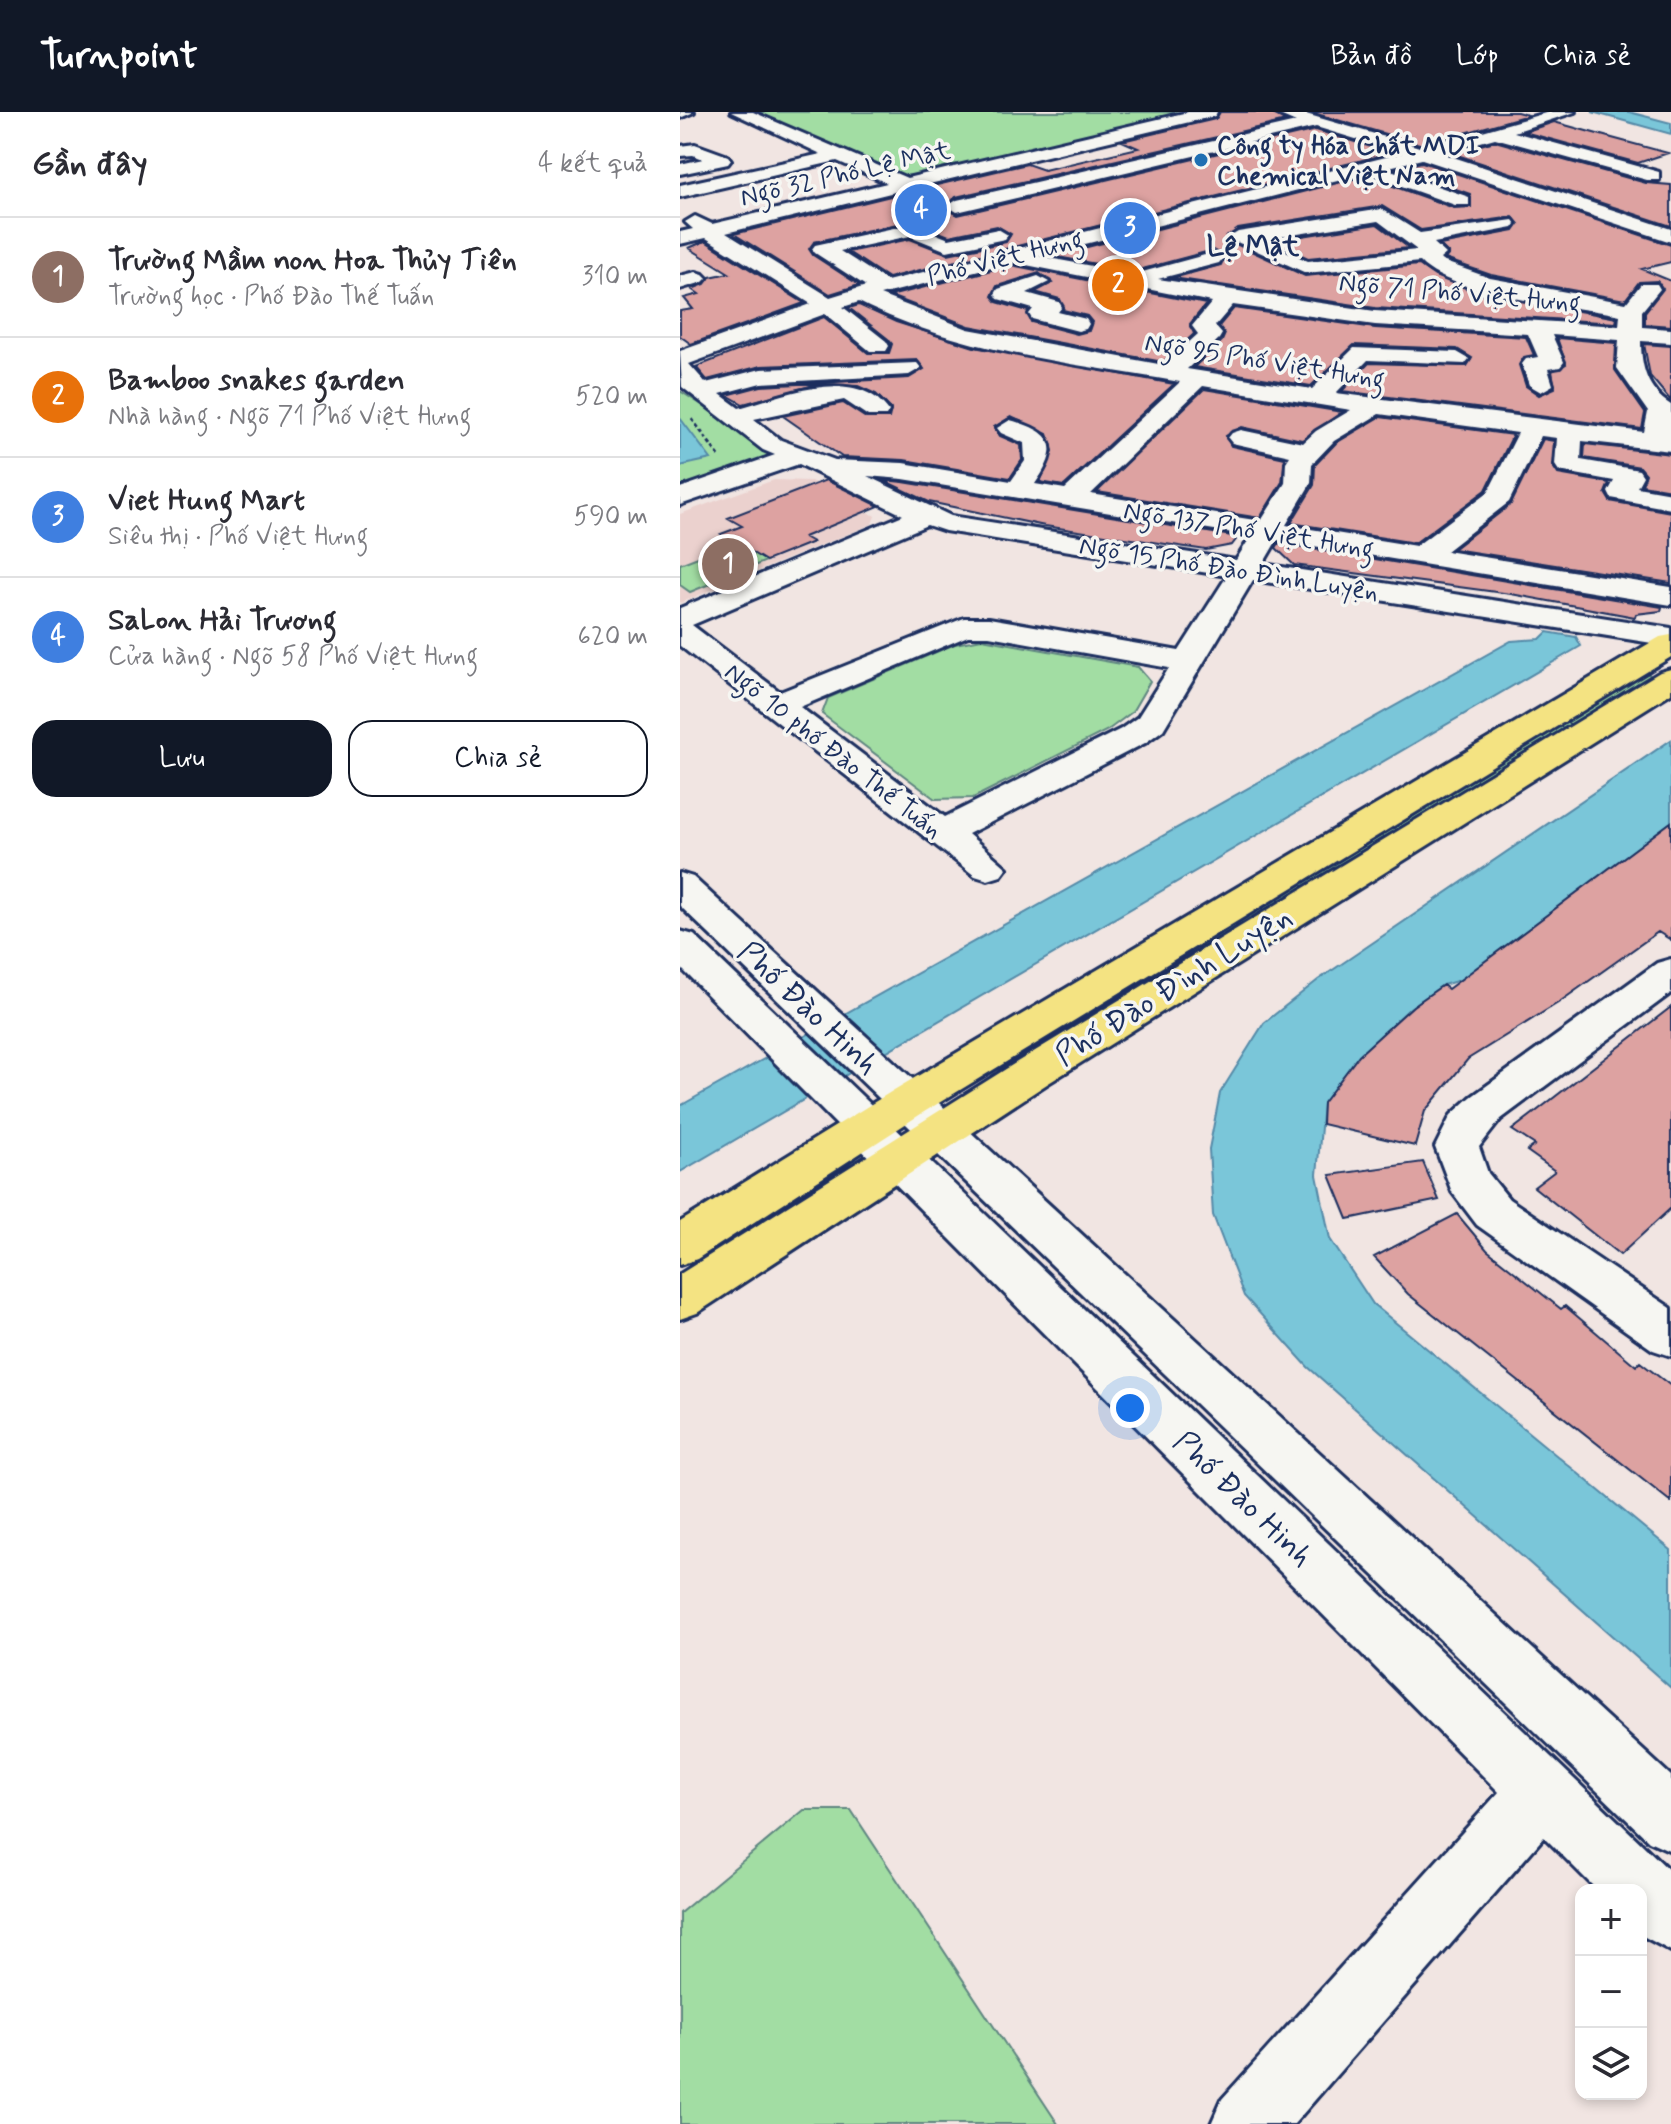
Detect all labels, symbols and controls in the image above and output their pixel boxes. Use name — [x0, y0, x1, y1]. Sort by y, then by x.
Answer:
text: Turnpoint — [40, 32, 198, 81]
text: Bản đồ — [1330, 38, 1412, 75]
text: Lớp — [1456, 38, 1499, 75]
text: Chia sẻ — [1543, 38, 1631, 75]
place label: Công ty Hóa Chất MDI Chemical Việt Nam — [1217, 130, 1480, 194]
street label: Ngõ 32 Phố Lệ Mật — [737, 134, 955, 219]
text: Gần đây — [32, 142, 148, 187]
text: 4 kết quả — [538, 147, 648, 181]
marker: Công ty Hóa Chất MDI Chemical Việt Nam — [1192, 151, 1210, 169]
pin: 4 — [895, 180, 947, 240]
pin: 3 — [1104, 198, 1156, 258]
street label: Phố Việt Hưng — [924, 223, 1088, 298]
district label: Lệ Mật — [1207, 229, 1300, 266]
text: Trường Mầm non Hoa Thủy Tiên — [108, 241, 517, 280]
pin: 2 — [1092, 255, 1144, 315]
text: 1 — [52, 260, 64, 294]
text: 310 m — [582, 260, 648, 294]
street label: Ngõ 71 Phố Việt Hưng — [1337, 266, 1582, 325]
text: Trường học · Phố Đào Thế Tuấn — [108, 280, 434, 314]
street label: Ngõ 95 Phố Việt Hưng — [1142, 326, 1387, 401]
text: Bamboo snakes garden — [108, 361, 405, 400]
text: 2 — [52, 380, 64, 414]
text: 520 m — [575, 380, 648, 414]
text: Nhà hàng · Ngõ 71 Phố Việt Hưng — [108, 400, 472, 434]
text: Viet Hung Mart — [108, 481, 305, 520]
street label: Ngõ 137 Phố Việt Hưng — [1121, 494, 1376, 571]
text: 3 — [52, 500, 64, 534]
text: 590 m — [574, 500, 648, 534]
text: Siêu thị · Phố Việt Hưng — [108, 520, 368, 554]
street label: Ngõ 15 Phố Đào Đình Luyện — [1076, 530, 1381, 613]
pin: 1 — [702, 534, 754, 594]
text: SaLon Hải Trương — [108, 601, 337, 640]
text: 4 — [50, 620, 66, 654]
text: 620 m — [578, 620, 648, 654]
text: Cửa hàng · Ngõ 58 Phố Việt Hưng — [108, 640, 478, 674]
street label: Ngõ 10 phố Đào Thế Tuấn — [715, 656, 949, 850]
button: Lưu — [32, 720, 332, 797]
button: Chia sẻ — [348, 720, 648, 797]
street label: Phố Đào Đình Luyện — [1048, 897, 1301, 1077]
street label: Phố Đào Hinh — [728, 932, 888, 1085]
your location — [1110, 1388, 1150, 1428]
street label: Phố Đào Hinh — [1164, 1422, 1322, 1577]
map controls — [1575, 1884, 1647, 2100]
button: + — [1575, 1884, 1647, 1956]
button: − — [1575, 1956, 1647, 2028]
button: layers — [1575, 2028, 1647, 2100]

